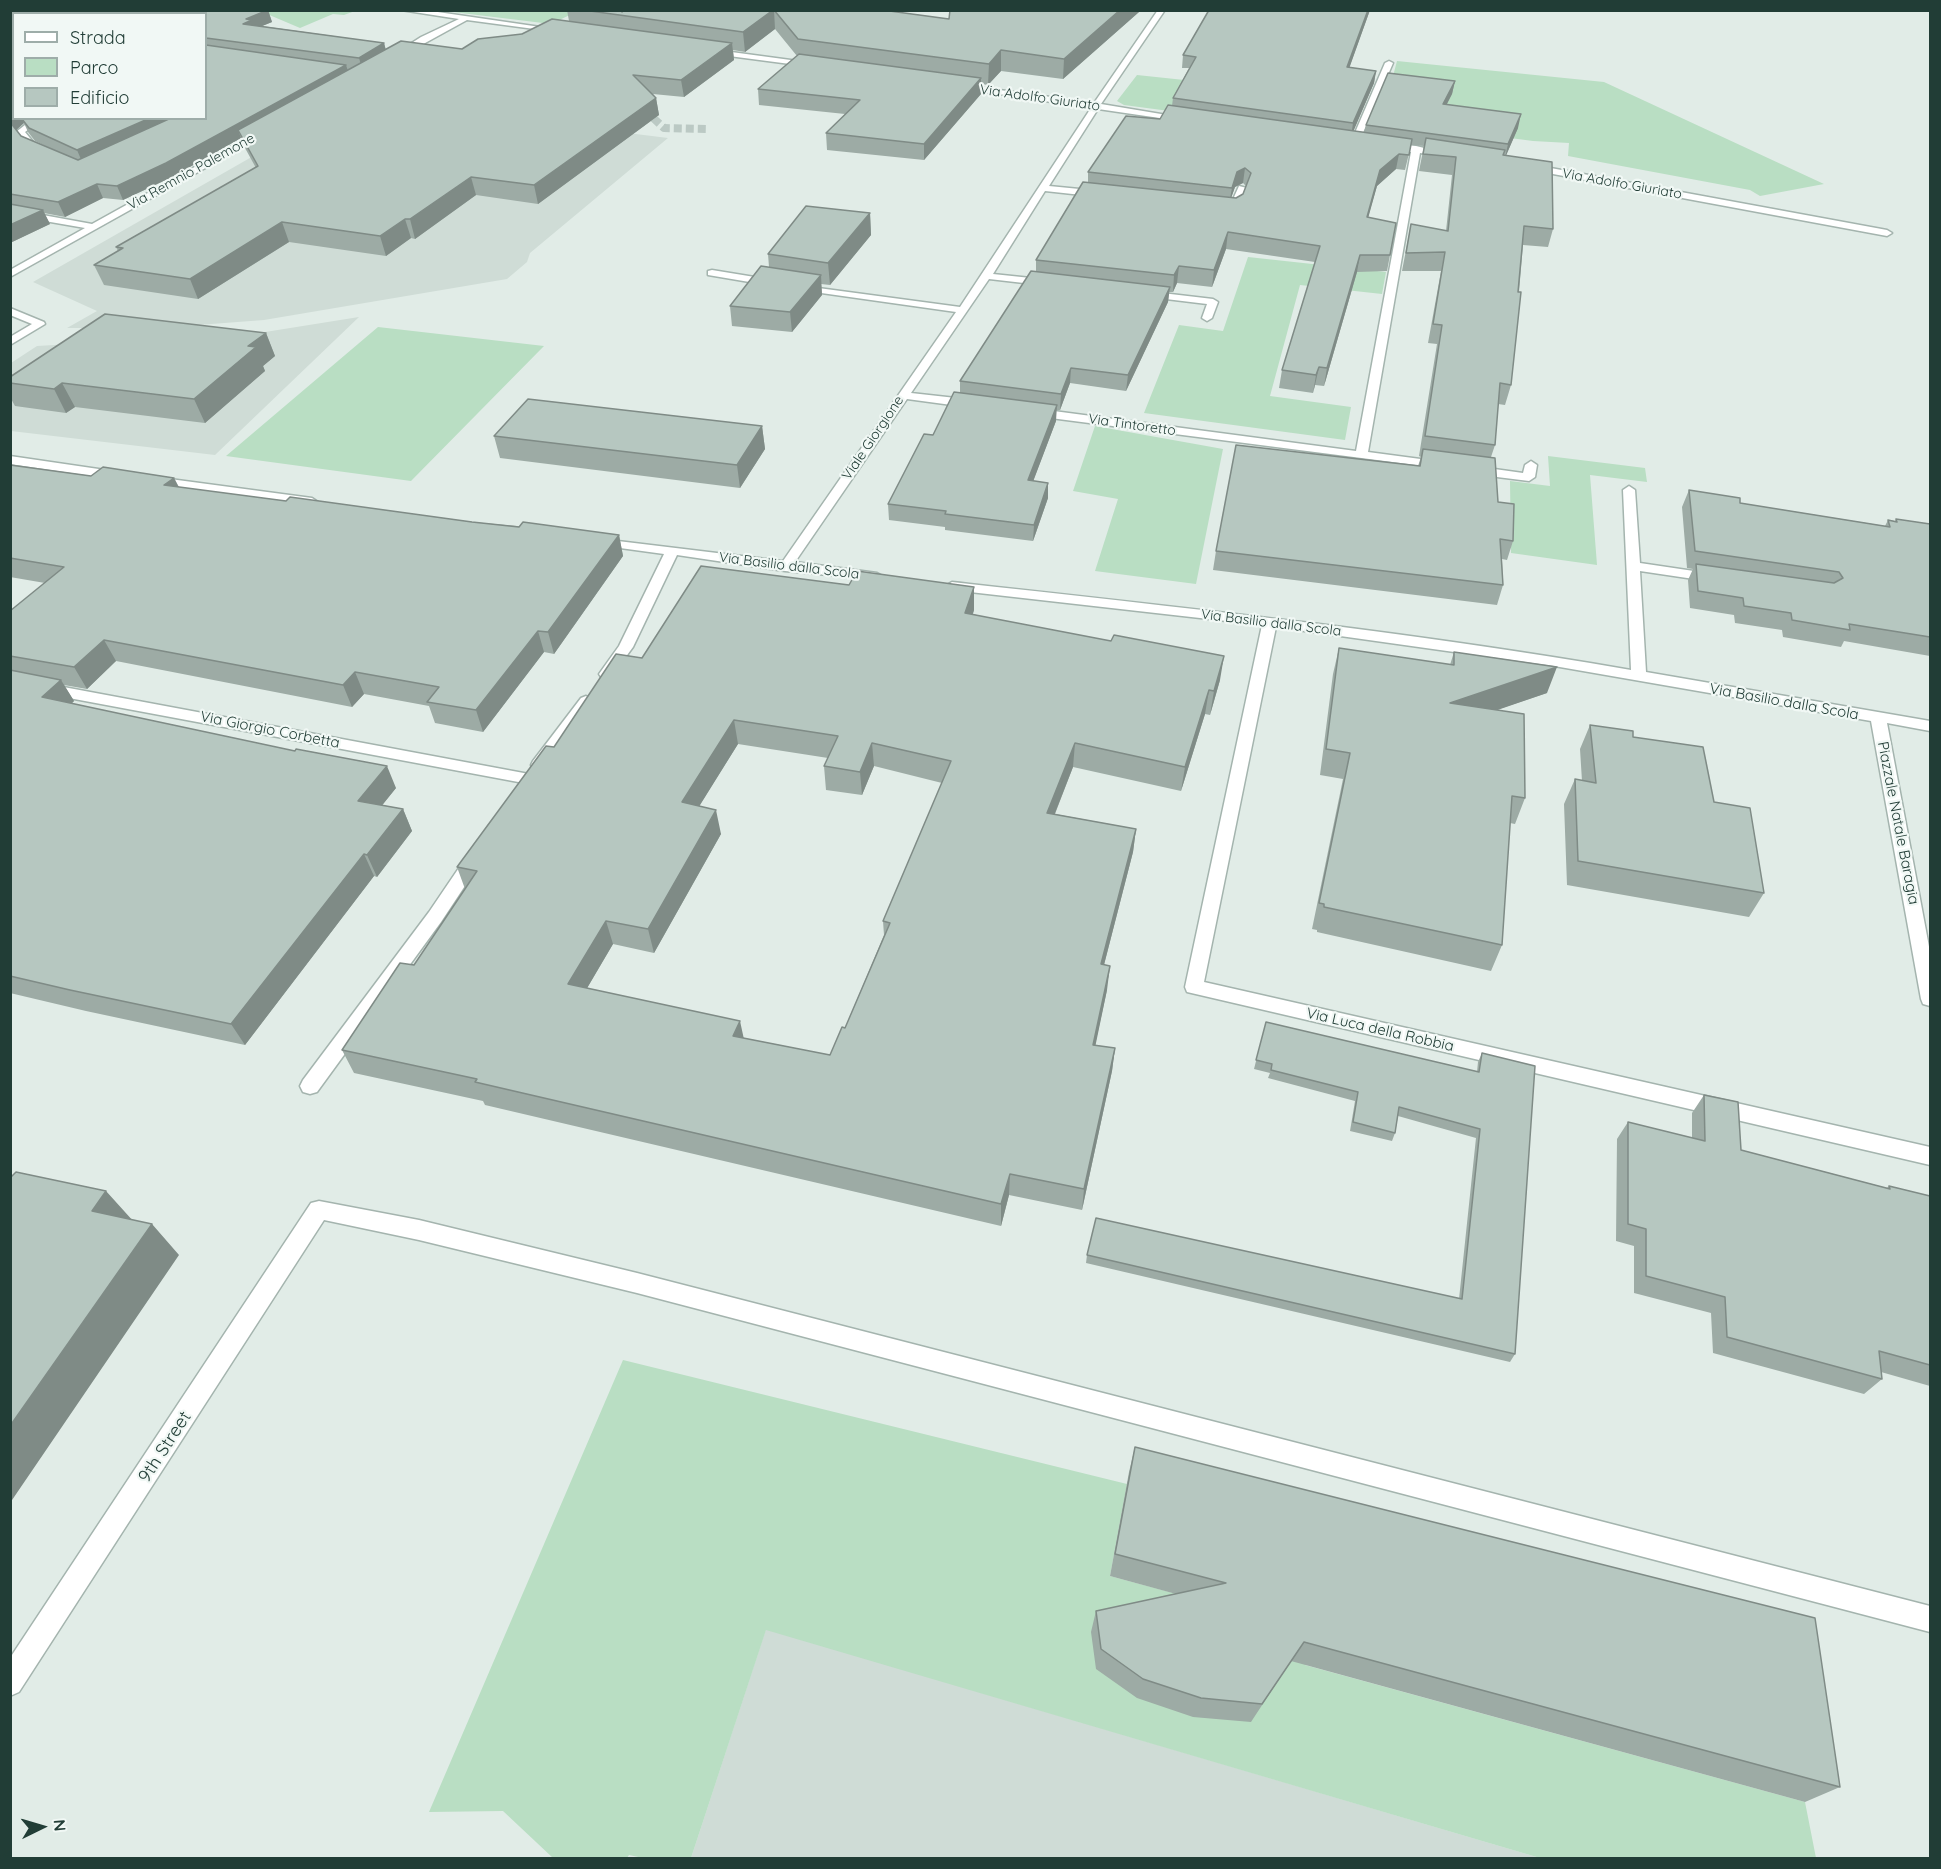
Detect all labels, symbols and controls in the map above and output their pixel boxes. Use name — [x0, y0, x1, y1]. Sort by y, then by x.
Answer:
legend — [12, 12, 207, 120]
text: Strada — [70, 26, 126, 49]
text: Parco — [70, 56, 118, 79]
street label: Via Adolfo Giuriato — [979, 81, 1101, 115]
text: Edificio — [70, 86, 129, 109]
street label: Via Remnio Palemone — [124, 130, 258, 214]
street label: Via Adolfo Giuriato — [1561, 165, 1683, 203]
street label: Viale Giorgione — [839, 393, 907, 483]
street label: Via Tintoretto — [1087, 411, 1177, 439]
street label: Via Basilio dalla Scola — [718, 549, 860, 583]
street label: Via Basilio dalla Scola — [1200, 606, 1342, 640]
street label: Via Basilio dalla Scola — [1708, 680, 1860, 724]
street label: Via Giorgio Corbetta — [199, 708, 341, 752]
street label: Piazzale Natale Baragia — [1873, 740, 1923, 906]
street label: Via Luca della Robbia — [1304, 1004, 1456, 1056]
street label: 9th Street — [134, 1407, 196, 1487]
north arrow — [12, 1797, 72, 1857]
text: N — [49, 1819, 70, 1832]

